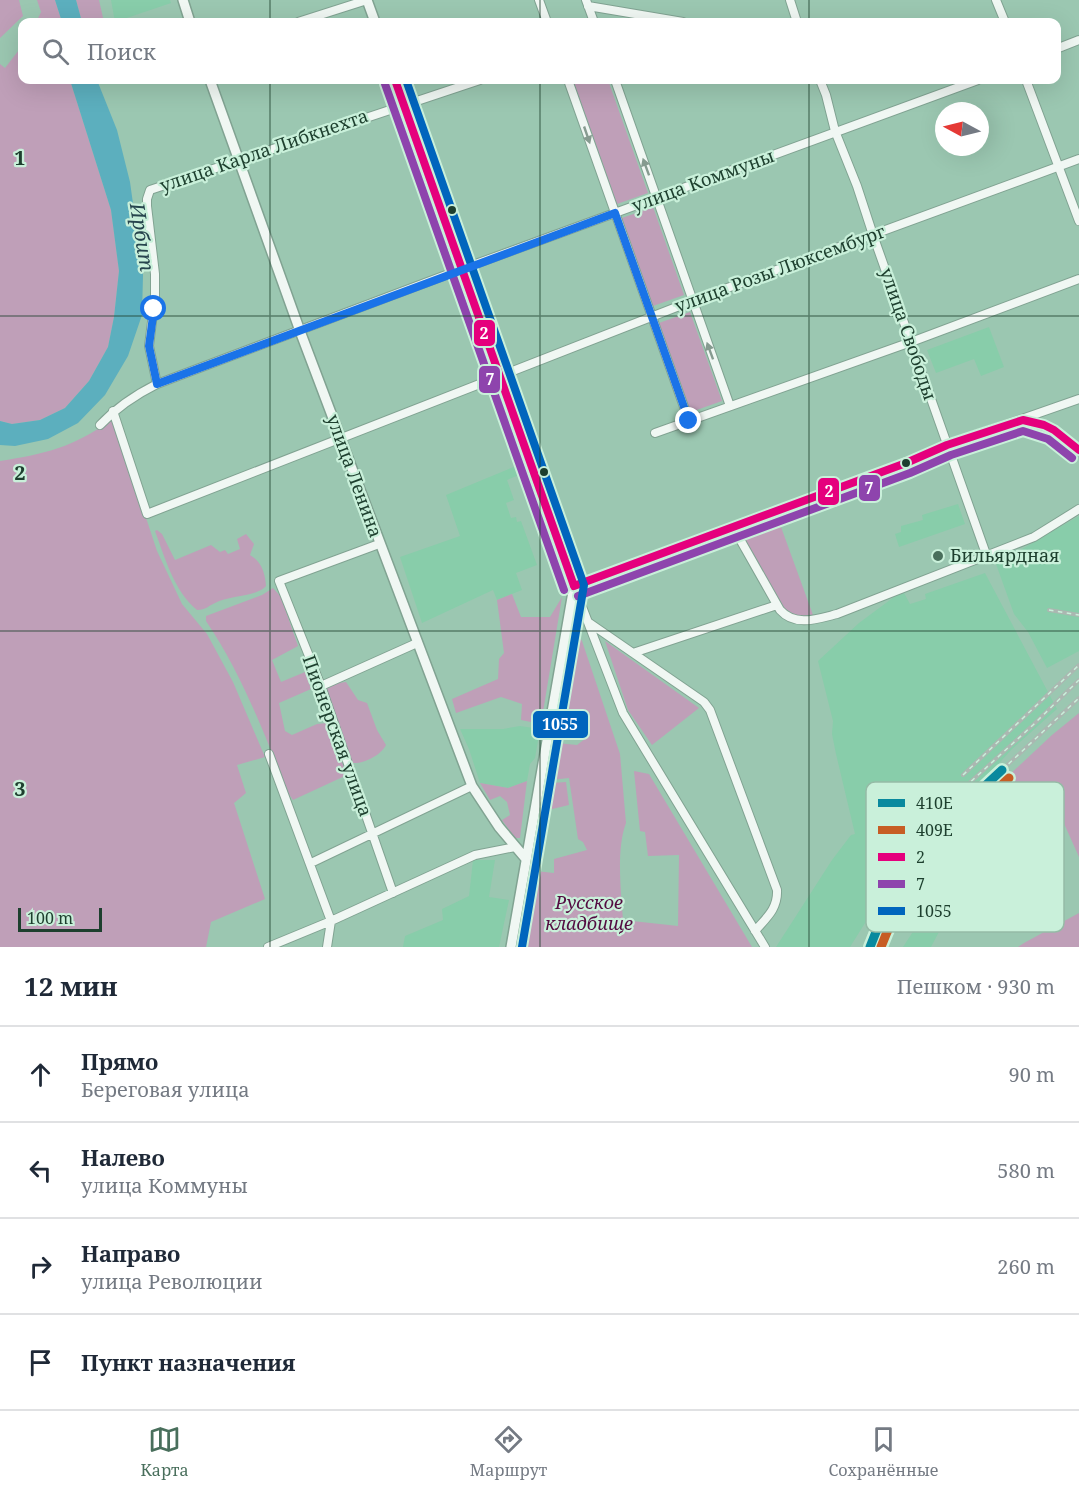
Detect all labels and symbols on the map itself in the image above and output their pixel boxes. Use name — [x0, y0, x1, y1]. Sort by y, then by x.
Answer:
north arrow — [935, 102, 989, 156]
street label: улица Карла Либкнехта — [156, 103, 371, 197]
one-way arrow — [582, 126, 592, 144]
street label: улица Коммуны — [628, 143, 778, 217]
text: 1 — [14, 144, 26, 171]
one-way arrow — [641, 158, 651, 176]
water label: Ирбит — [124, 200, 161, 273]
unlabelled marker — [446, 204, 458, 216]
street label: улица Розы Люксембург — [671, 219, 889, 317]
street label: улица Свободы — [875, 264, 943, 403]
route start — [140, 295, 166, 321]
line badge: 2 — [473, 319, 496, 347]
text: 2 — [479, 322, 489, 344]
one-way arrow — [705, 342, 715, 360]
line badge: 7 — [478, 365, 501, 394]
text: 7 — [485, 368, 495, 390]
route end — [675, 407, 701, 433]
street label: улица Ленина — [321, 411, 388, 541]
unlabelled marker — [900, 457, 912, 469]
text: 2 — [14, 459, 26, 486]
unlabelled marker — [538, 466, 550, 478]
line badge: 7 — [858, 474, 881, 502]
line badge: 2 — [817, 477, 840, 506]
text: 7 — [864, 477, 874, 499]
text: 2 — [824, 480, 834, 502]
place label: Бильярдная — [950, 543, 1060, 567]
marker: Бильярдная — [931, 549, 945, 563]
street label: Пионерская улица — [298, 652, 378, 820]
line badge: 1055 — [532, 710, 589, 739]
text: 1055 — [542, 713, 578, 735]
text: 3 — [14, 775, 26, 802]
legend — [866, 782, 1064, 932]
text: 410E — [916, 792, 953, 814]
text: 409E — [916, 819, 953, 841]
text: 2 — [916, 846, 925, 868]
text: 7 — [916, 873, 925, 895]
park label: Русское кладбище — [545, 890, 633, 935]
text: 1055 — [916, 900, 952, 922]
scale bar — [18, 905, 102, 932]

